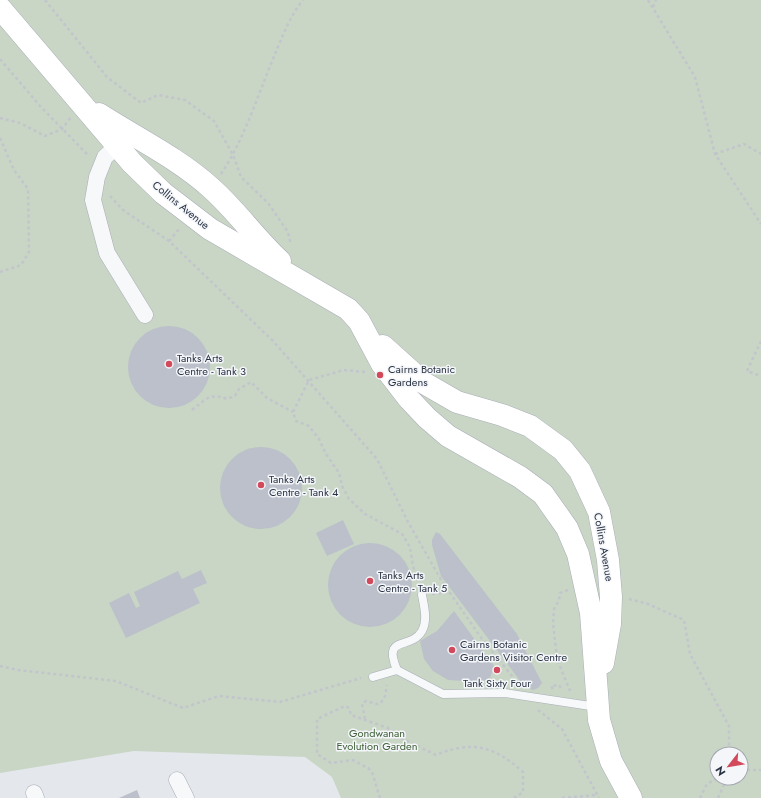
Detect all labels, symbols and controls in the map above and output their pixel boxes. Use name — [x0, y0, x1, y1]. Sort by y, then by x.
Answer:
street label: Collins Avenue — [149, 177, 213, 233]
place label: Tanks Arts Centre - Tank 3 — [177, 350, 246, 379]
marker: Tanks Arts Centre - Tank 3 — [164, 359, 174, 369]
place label: Cairns Botanic Gardens — [388, 361, 455, 390]
marker: Cairns Botanic Gardens — [375, 370, 385, 380]
place label: Tanks Arts Centre - Tank 4 — [269, 471, 339, 500]
marker: Tanks Arts Centre - Tank 4 — [256, 480, 266, 490]
street label: Collins Avenue — [590, 512, 618, 583]
place label: Tanks Arts Centre - Tank 5 — [378, 567, 447, 596]
marker: Tanks Arts Centre - Tank 5 — [365, 576, 375, 586]
place label: Cairns Botanic Gardens Visitor Centre — [460, 636, 567, 665]
marker: Cairns Botanic Gardens Visitor Centre — [447, 645, 457, 655]
marker: Tank Sixty Four — [492, 665, 502, 675]
place label: Tank Sixty Four — [463, 675, 531, 691]
park label: Gondwanan Evolution Garden — [337, 725, 417, 754]
north arrow — [709, 746, 749, 786]
text: N — [711, 763, 730, 779]

